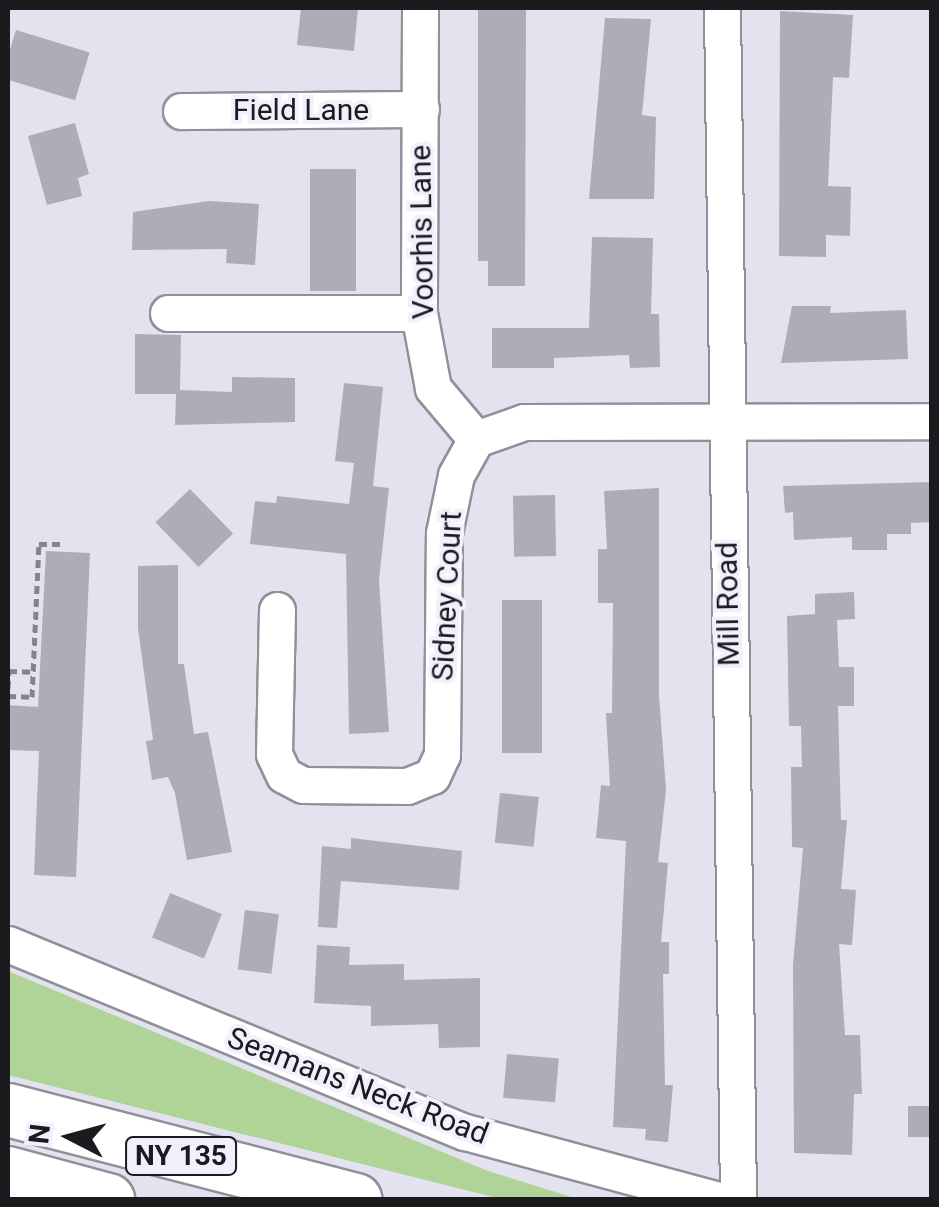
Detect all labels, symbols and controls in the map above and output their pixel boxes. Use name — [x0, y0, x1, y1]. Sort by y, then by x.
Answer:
street label: Field Lane — [233, 92, 369, 128]
street label: Voorhis Lane — [402, 144, 442, 320]
street label: Sidney Court — [425, 510, 469, 682]
street label: Mill Road — [709, 542, 747, 666]
street label: Seamans Neck Road — [222, 1020, 494, 1152]
north arrow — [20, 1087, 120, 1187]
text: N — [22, 1122, 57, 1145]
road number: NY 135 — [124, 1133, 238, 1179]

